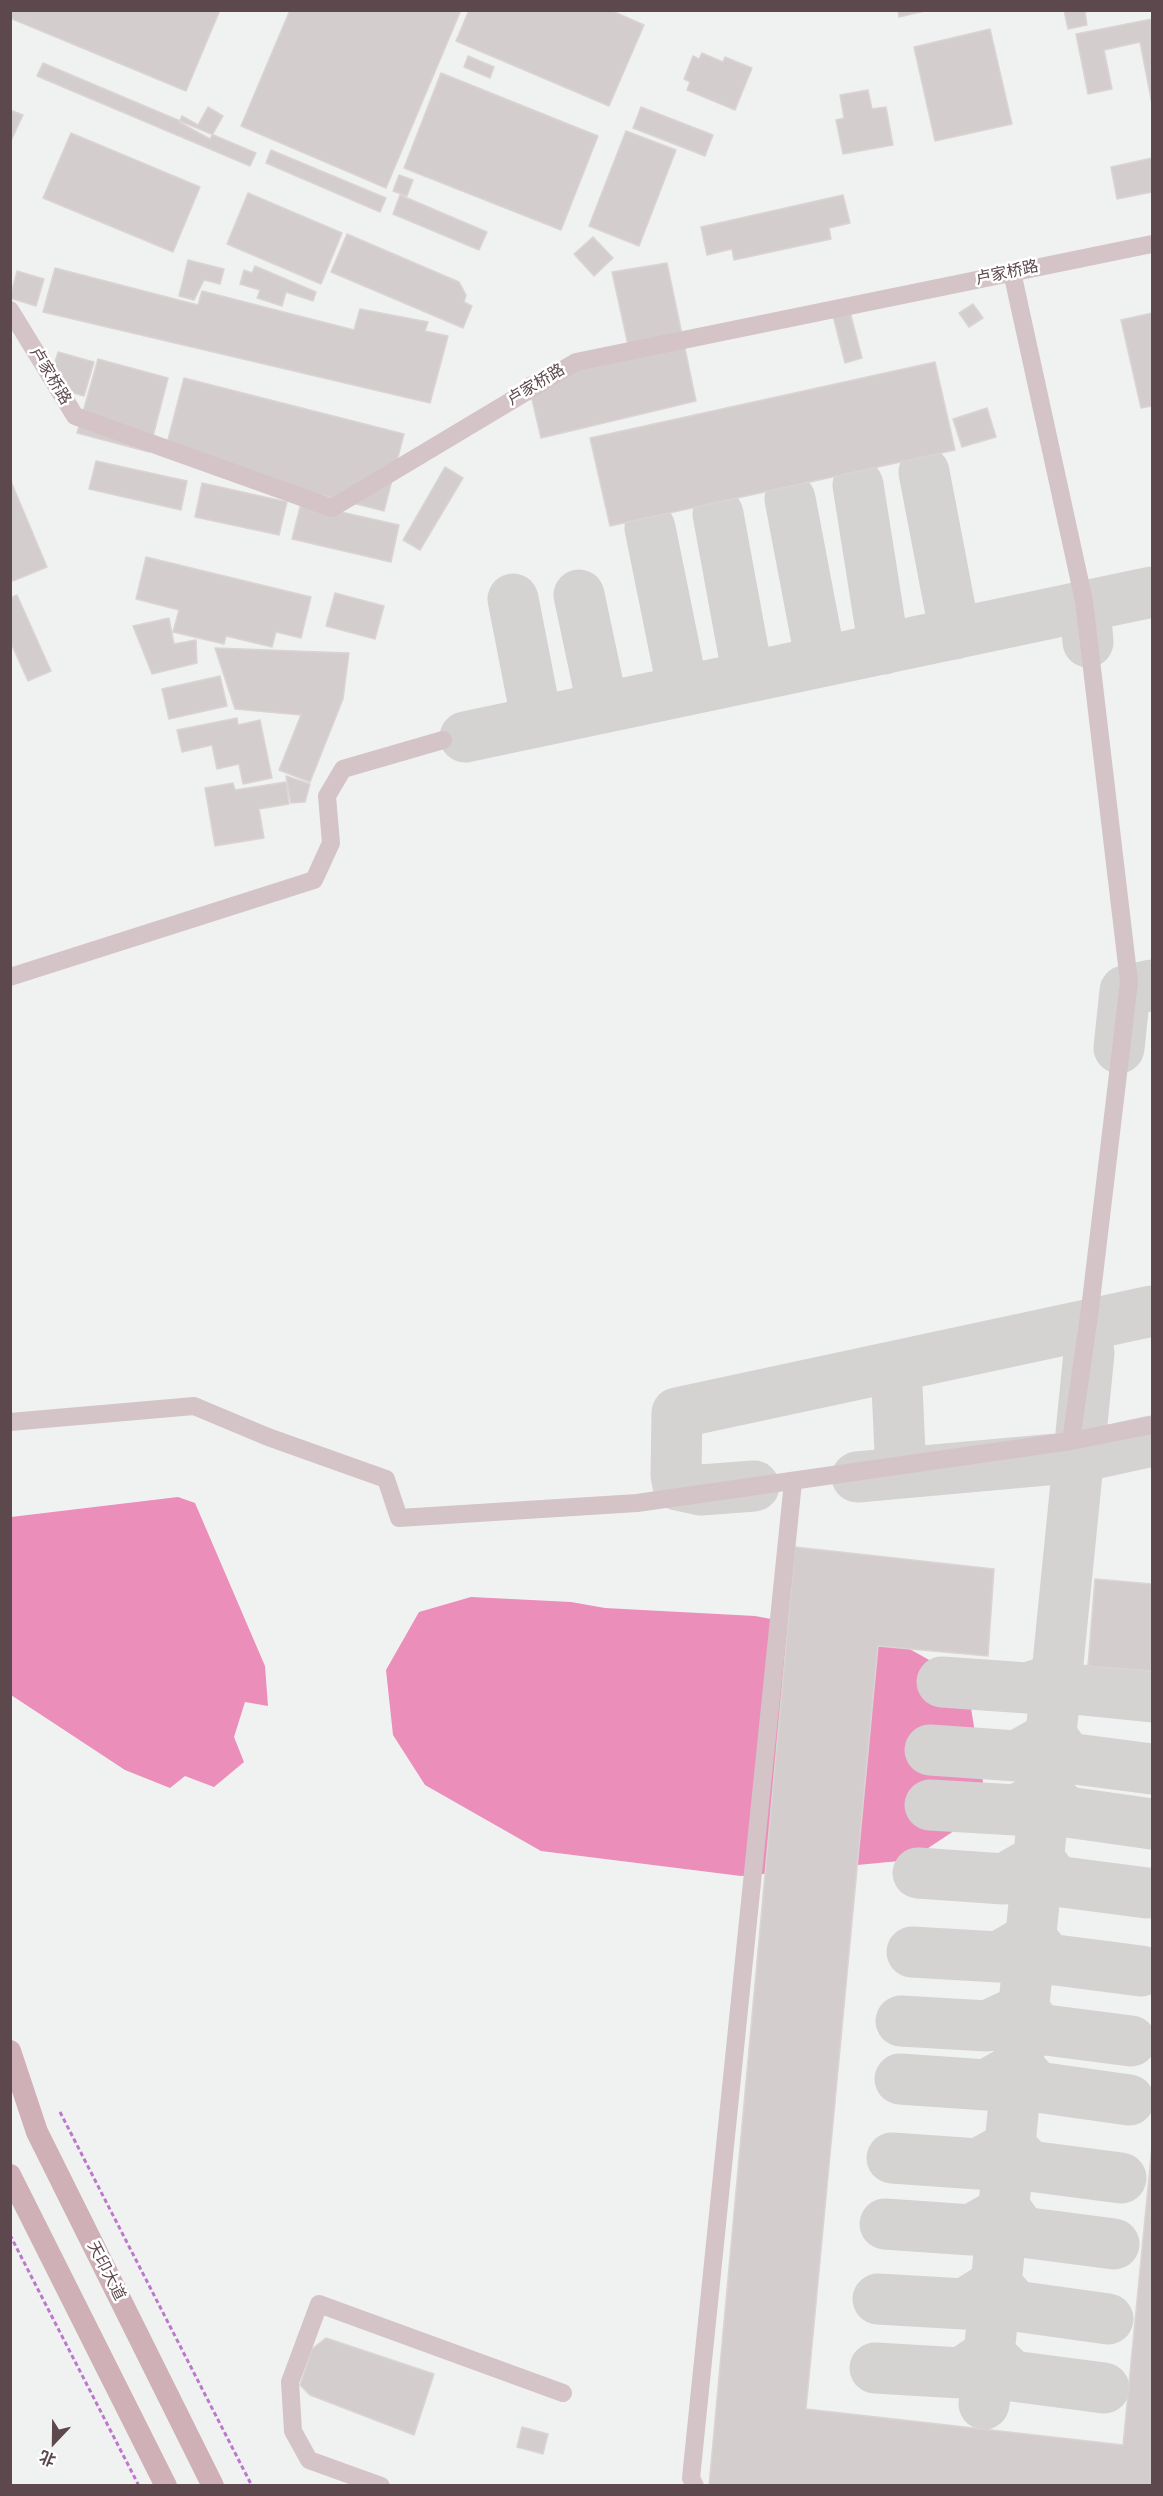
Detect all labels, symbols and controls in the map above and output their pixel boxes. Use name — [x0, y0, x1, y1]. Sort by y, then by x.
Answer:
street label: 卢家桥路 — [974, 257, 1040, 289]
street label: 卢家桥路 — [25, 344, 75, 408]
street label: 卢家桥路 — [504, 360, 568, 410]
street label: 天印大道 — [83, 2238, 129, 2304]
north arrow — [24, 2412, 84, 2472]
text: 北 — [36, 2445, 59, 2472]

